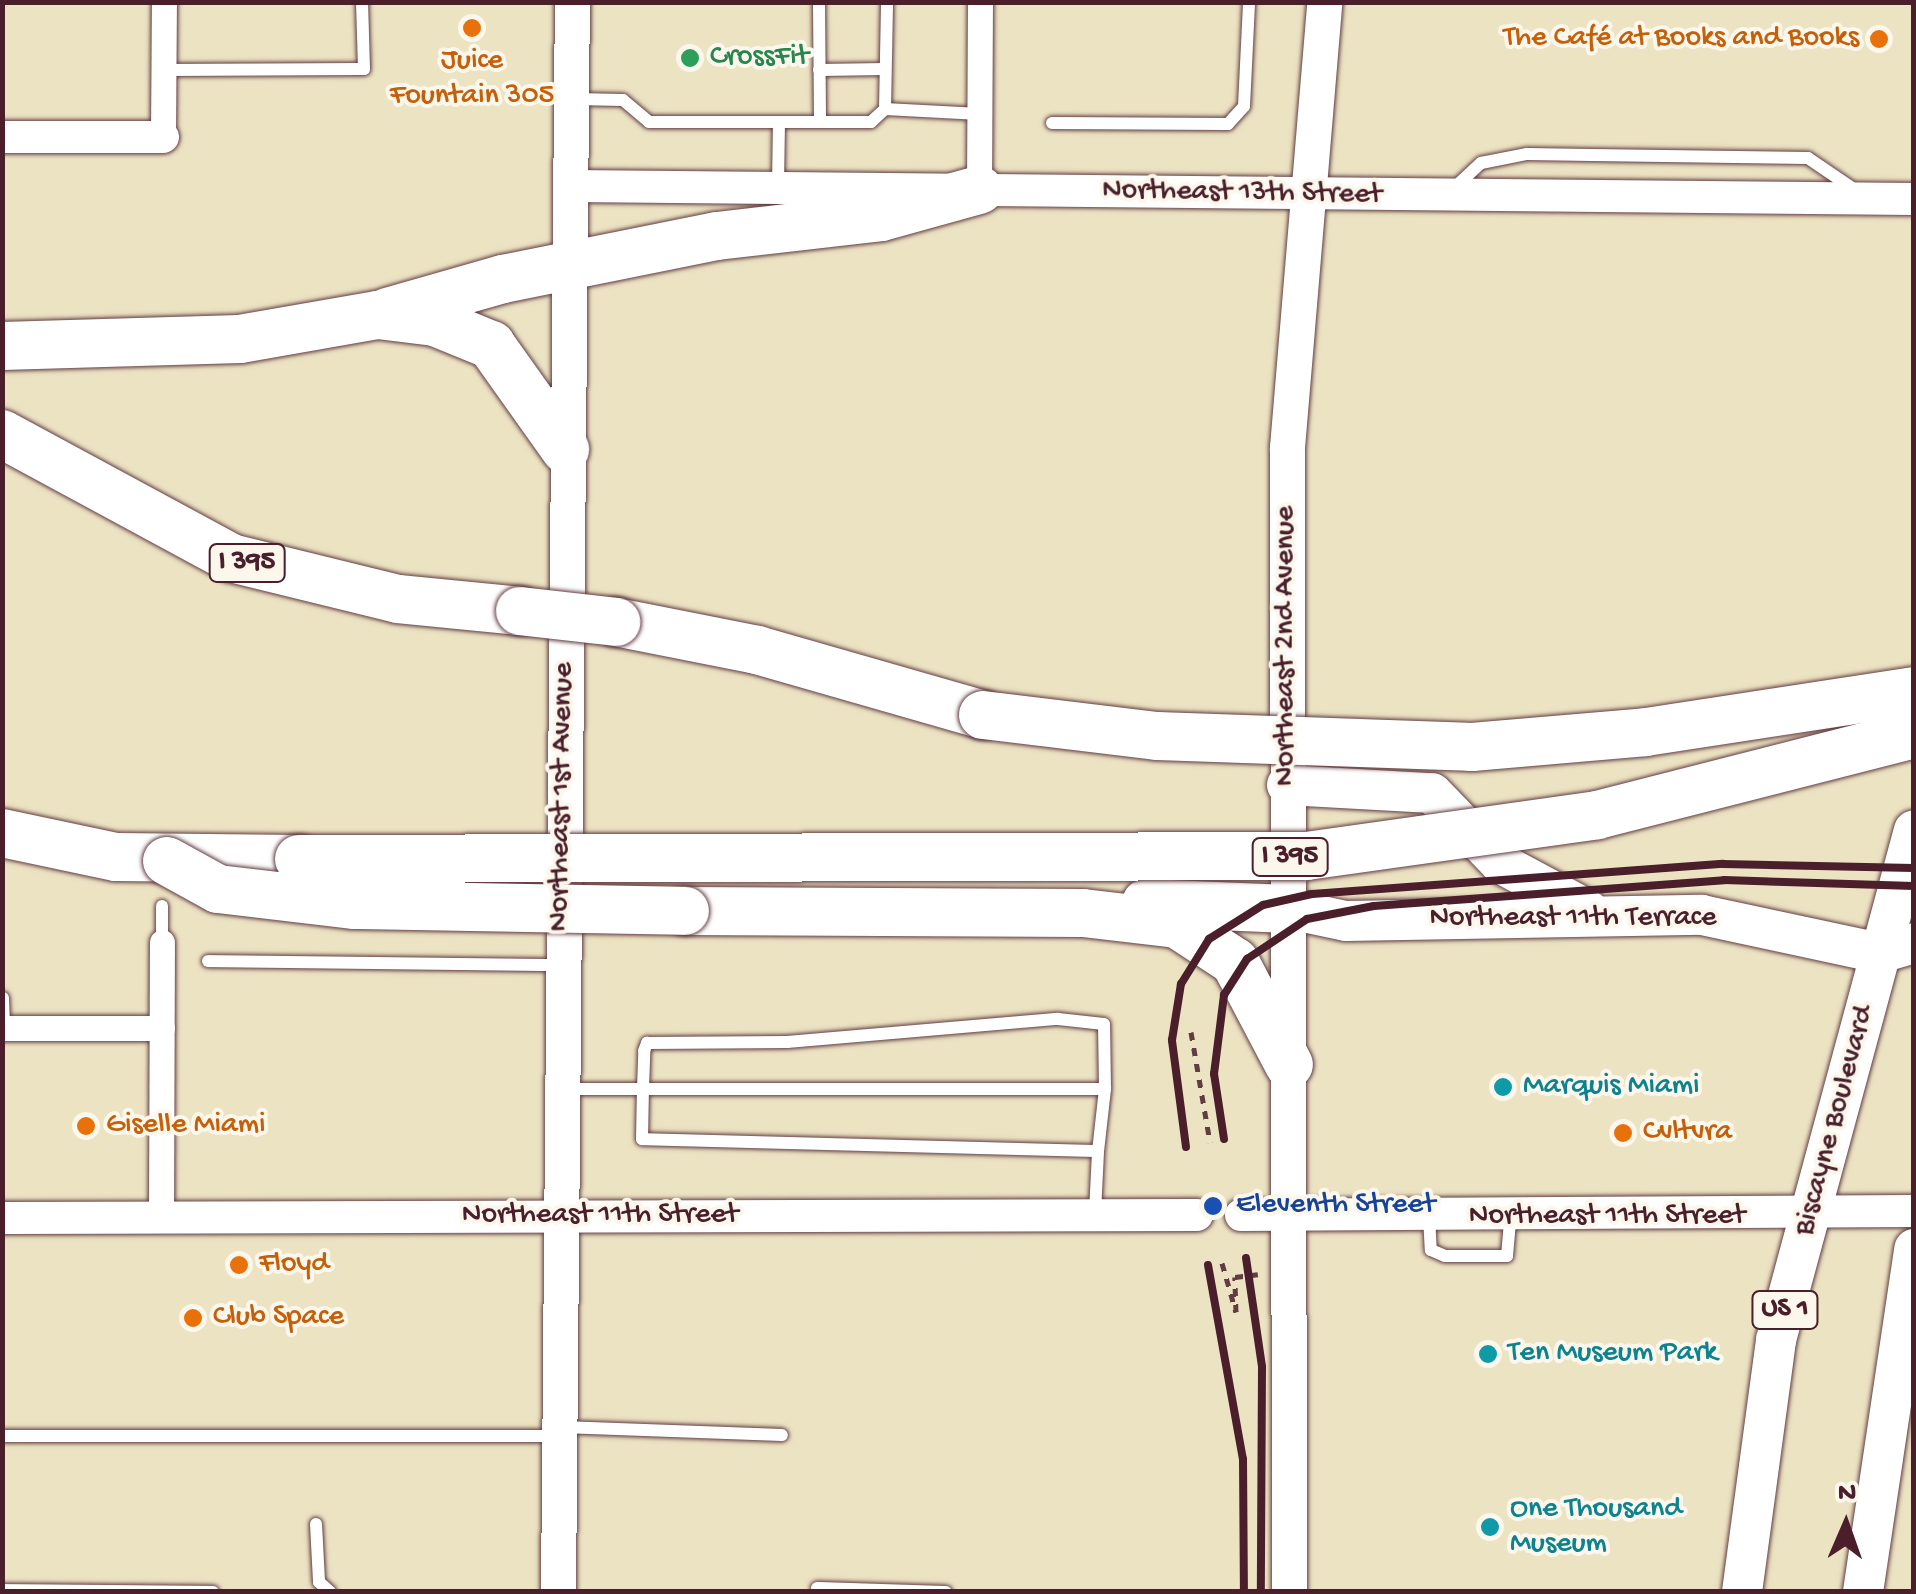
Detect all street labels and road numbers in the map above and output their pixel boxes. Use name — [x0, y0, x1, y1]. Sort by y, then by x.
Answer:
street label: Northeast 13th Street — [1102, 174, 1382, 214]
street label: Northeast 2nd Avenue — [1269, 506, 1305, 786]
road number: I 395 — [207, 540, 287, 586]
street label: Northeast 1st Avenue — [543, 662, 583, 932]
road number: I 395 — [1250, 834, 1330, 880]
street label: Northeast 11th Terrace — [1430, 901, 1716, 937]
street label: Biscayne Boulevard — [1788, 1002, 1884, 1240]
street label: Northeast 11th Street — [462, 1198, 738, 1234]
street label: Northeast 11th Street — [1469, 1199, 1745, 1235]
road number: US 1 — [1750, 1287, 1820, 1333]

